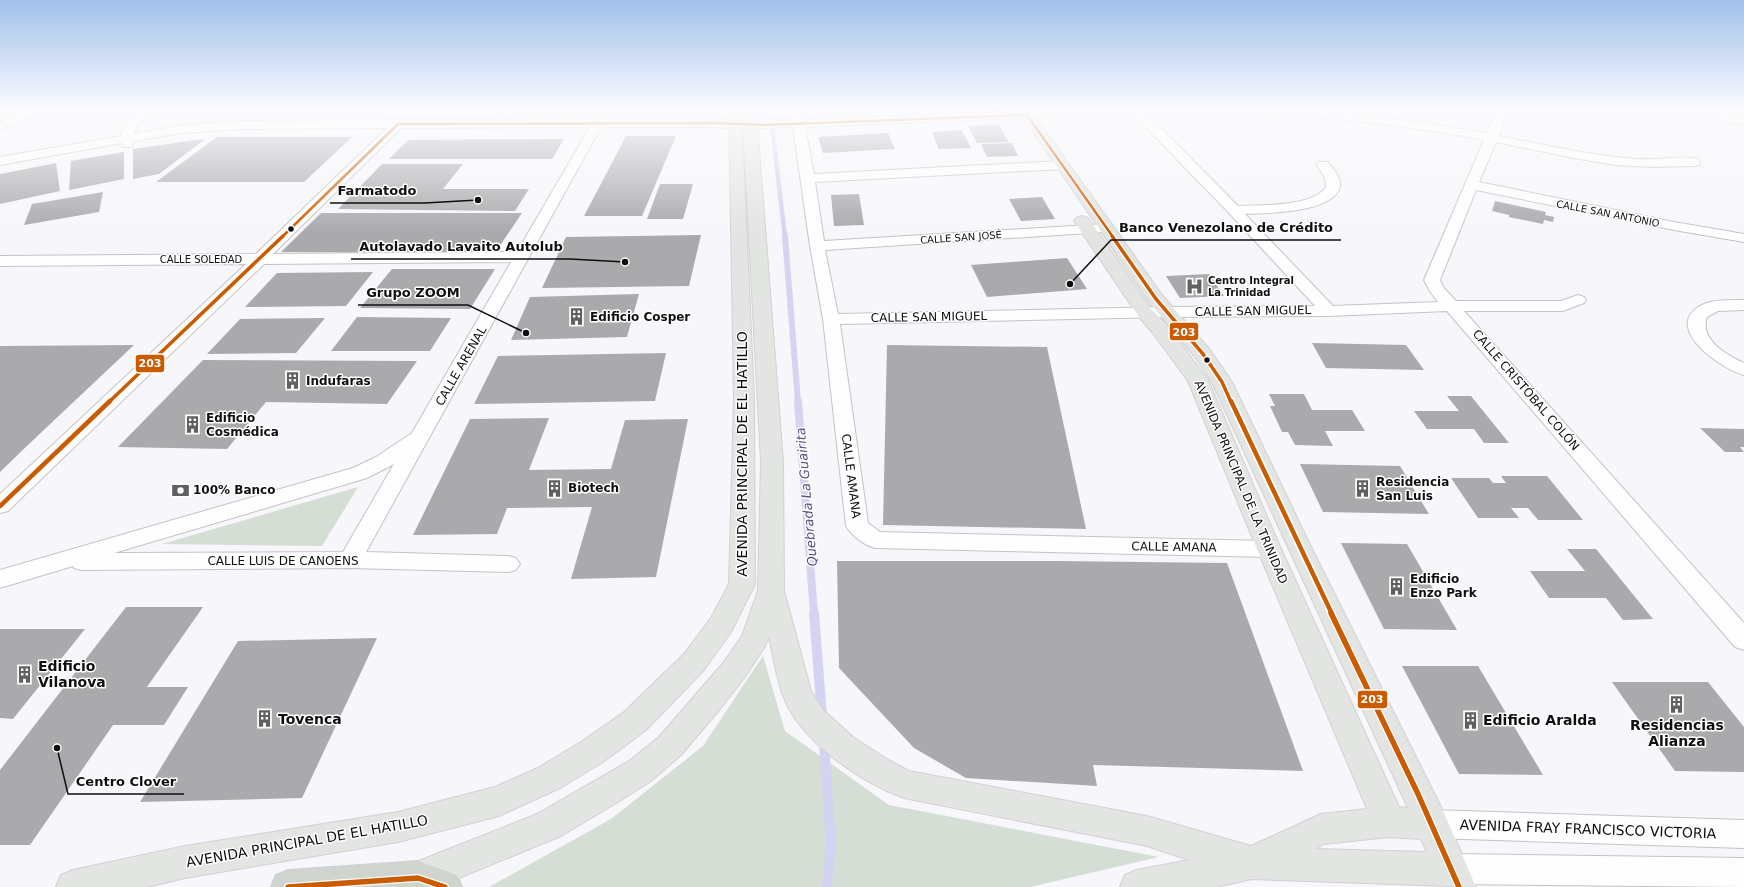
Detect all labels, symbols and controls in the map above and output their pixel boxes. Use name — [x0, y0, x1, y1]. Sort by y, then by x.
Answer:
callout: Farmatodo — [330, 178, 425, 203]
text: Farmatodo — [337, 183, 417, 198]
street label: CALLE SAN ANTONIO — [1555, 198, 1661, 229]
callout: Banco Venezolano de Crédito — [1111, 215, 1341, 240]
text: Banco Venezolano de Crédito — [1119, 220, 1333, 235]
unlabelled marker — [286, 224, 296, 234]
street label: CALLE SAN JOSÉ — [920, 228, 1002, 246]
callout: Autolavado Lavaito Autolub — [351, 234, 570, 259]
text: Autolavado Lavaito Autolub — [359, 239, 563, 254]
street label: CALLE SOLEDAD — [160, 254, 243, 265]
place label: Centro Integral La Trinidad — [1208, 275, 1294, 298]
hospital icon: Centro Integral La Trinidad — [1185, 276, 1205, 296]
callout: Grupo ZOOM — [358, 280, 468, 305]
text: Grupo ZOOM — [366, 285, 460, 300]
street label: CALLE SAN MIGUEL — [1195, 303, 1312, 319]
building icon: Edificio Cosper — [567, 307, 587, 327]
street label: CALLE SAN MIGUEL — [871, 309, 988, 325]
place label: Edificio Cosper — [590, 310, 690, 324]
line badge: 203 — [1169, 322, 1199, 341]
street label: CALLE ARENAL — [433, 324, 490, 408]
text: 203 — [1173, 326, 1195, 339]
street label: CALLE CRISTÓBAL COLÓN — [1470, 326, 1583, 453]
street label: AVENIDA PRINCIPAL DE EL HATILLO — [734, 331, 750, 577]
line badge: 203 — [135, 354, 165, 373]
unlabelled marker — [1202, 355, 1212, 365]
text: 203 — [139, 357, 161, 370]
building icon: Indufaras — [283, 371, 303, 391]
place label: Indufaras — [306, 374, 371, 388]
street label: AVENIDA PRINCIPAL DE LA TRINIDAD — [1192, 378, 1290, 586]
place label: Edificio Cosmédica — [206, 411, 279, 439]
building icon: Edificio Cosmédica — [183, 415, 203, 435]
water label: Quebrada La Guairita — [793, 427, 820, 567]
street label: CALLE AMANA — [839, 433, 863, 520]
place label: Residencia San Luis — [1376, 475, 1449, 503]
building icon: Biotech — [545, 478, 565, 498]
building icon: Residencia San Luis — [1353, 479, 1373, 499]
bank icon: 100% Banco — [170, 480, 190, 500]
place label: Biotech — [568, 481, 619, 495]
place label: 100% Banco — [193, 483, 275, 497]
street label: CALLE AMANA — [1131, 539, 1218, 555]
street label: CALLE LUIS DE CANOENS — [207, 554, 359, 568]
place label: Edificio Enzo Park — [1410, 572, 1478, 600]
building icon: Edificio Enzo Park — [1387, 576, 1407, 596]
place label: Edificio Vilanova — [38, 658, 106, 690]
building icon: Edificio Vilanova — [15, 664, 35, 684]
line badge: 203 — [1357, 690, 1388, 709]
text: 203 — [1361, 693, 1383, 706]
building icon: Residencias Alianza — [1667, 695, 1687, 715]
building icon: Tovenca — [255, 709, 275, 729]
building icon: Edificio Aralda — [1460, 710, 1480, 730]
place label: Tovenca — [278, 711, 342, 727]
place label: Edificio Aralda — [1483, 712, 1597, 728]
place label: Residencias Alianza — [1630, 717, 1724, 749]
callout: Centro Clover — [68, 769, 184, 794]
text: Centro Clover — [76, 774, 177, 789]
street label: AVENIDA PRINCIPAL DE EL HATILLO — [185, 812, 429, 870]
street label: AVENIDA FRAY FRANCISCO VICTORIA — [1459, 817, 1717, 841]

